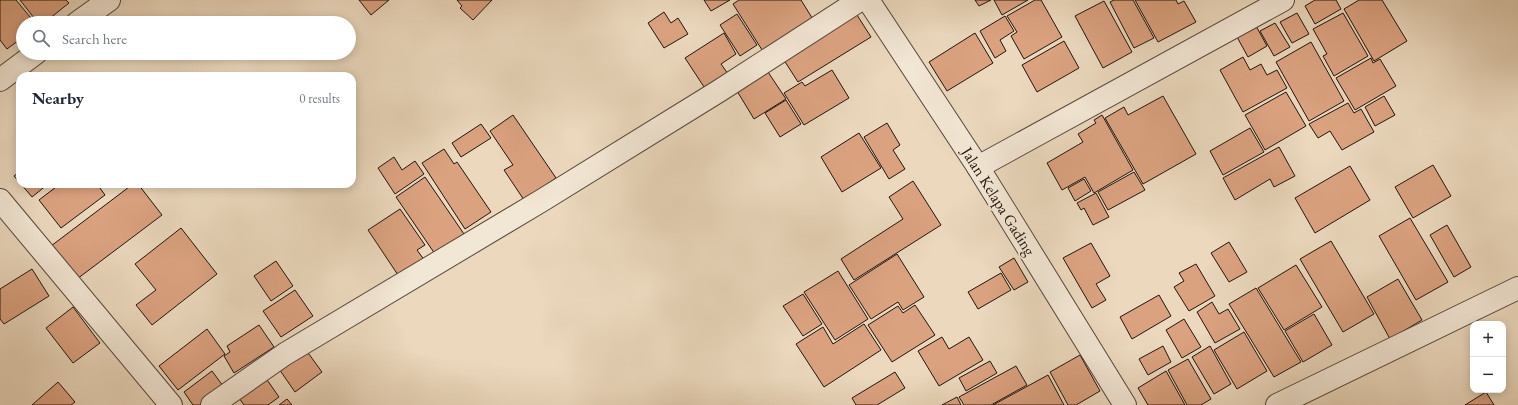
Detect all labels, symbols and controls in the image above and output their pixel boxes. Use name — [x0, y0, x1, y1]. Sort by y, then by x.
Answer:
search box — [16, 16, 356, 60]
icon: search — [30, 27, 52, 49]
text: Search here — [62, 29, 127, 48]
text: Nearby — [32, 87, 84, 109]
text: 0 results — [299, 90, 340, 107]
street label: Jalan Kelapa Gading — [956, 141, 1041, 260]
map controls — [1470, 321, 1506, 393]
button: + — [1470, 321, 1506, 357]
button: − — [1470, 357, 1506, 393]

